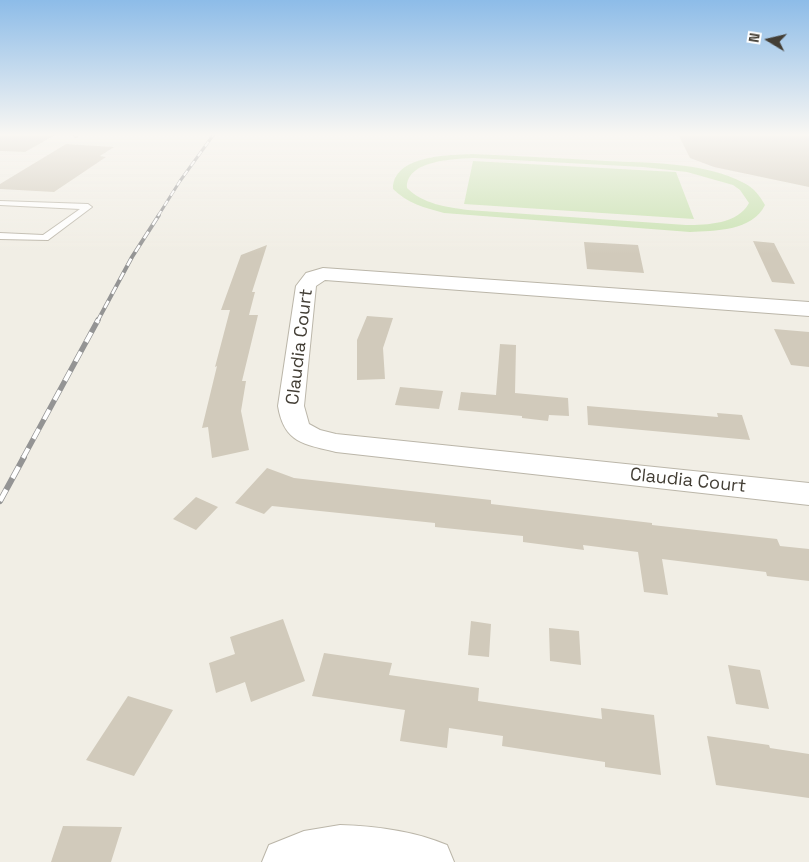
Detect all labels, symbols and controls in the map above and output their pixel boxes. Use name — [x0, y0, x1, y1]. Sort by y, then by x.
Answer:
north arrow — [744, 15, 794, 65]
text: N — [745, 32, 764, 44]
street label: Claudia Court — [282, 288, 318, 406]
street label: Claudia Court — [629, 464, 747, 498]

